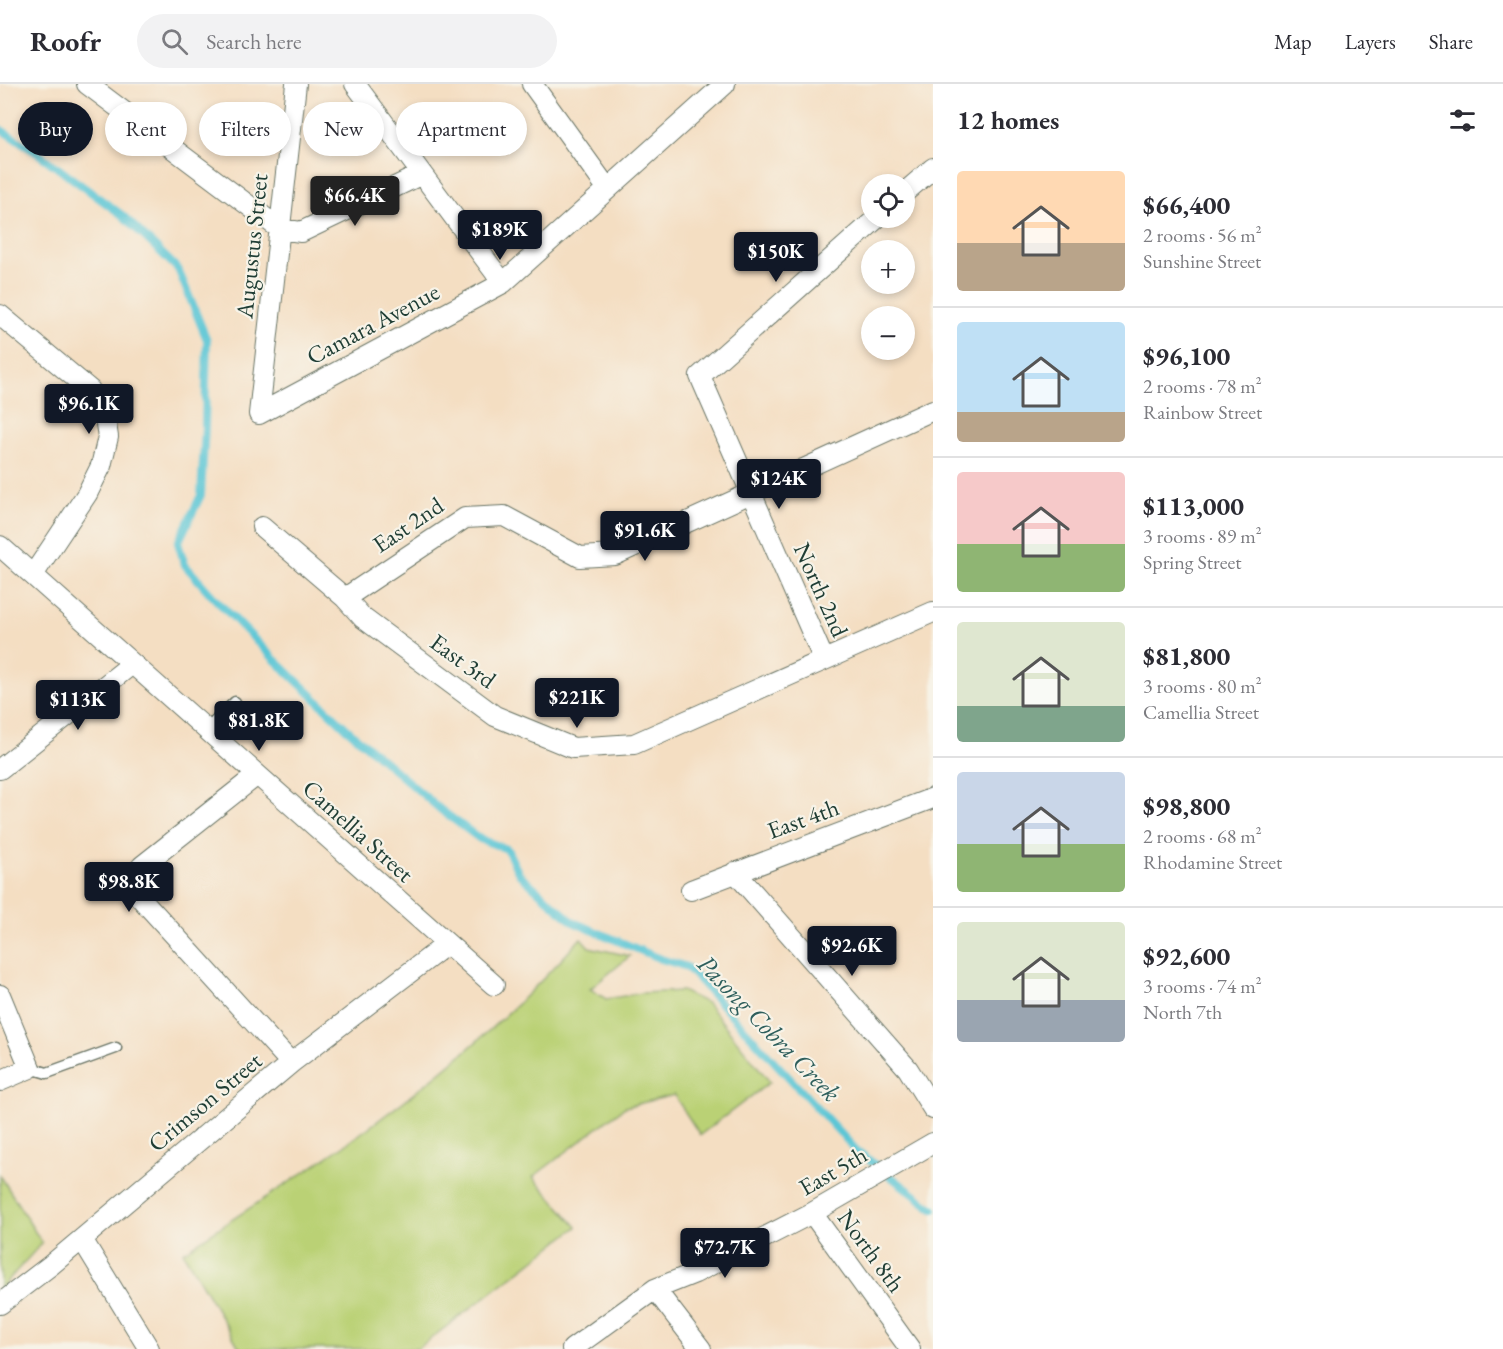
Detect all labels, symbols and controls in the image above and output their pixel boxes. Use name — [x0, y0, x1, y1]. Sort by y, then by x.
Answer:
search box — [137, 14, 557, 68]
text: Roofr — [30, 23, 101, 59]
icon: search — [158, 25, 191, 58]
text: Search here — [206, 27, 302, 56]
text: Map — [1274, 28, 1312, 55]
text: Layers — [1345, 28, 1396, 55]
text: Share — [1429, 28, 1473, 55]
chip: Buy — [18, 102, 93, 156]
chip: Rent — [105, 102, 187, 156]
chip: Filters — [199, 102, 291, 156]
chip: New — [303, 102, 384, 156]
chip: Apartment — [396, 102, 527, 156]
text: 12 homes — [957, 103, 1059, 137]
icon: filters — [1446, 104, 1479, 137]
street label: Augustus Street — [228, 171, 275, 321]
map controls — [861, 174, 915, 360]
button: locate — [861, 174, 915, 228]
pin: $66.4K — [306, 176, 404, 227]
text: $66.4K — [324, 182, 386, 208]
text: $66,400 — [1143, 188, 1230, 222]
icon: home — [1005, 195, 1077, 267]
pin: $189K — [458, 210, 542, 261]
text: $189K — [472, 216, 528, 242]
text: 2 rooms · 56 m² — [1143, 222, 1262, 248]
pin: $150K — [734, 232, 818, 283]
text: $150K — [748, 238, 804, 264]
button: + — [861, 240, 915, 294]
text: Sunshine Street — [1143, 248, 1261, 274]
street label: Camara Avenue — [301, 276, 445, 372]
button: − — [861, 306, 915, 360]
text: $96,100 — [1143, 339, 1230, 373]
icon: home — [1005, 346, 1077, 418]
text: 2 rooms · 78 m² — [1143, 373, 1262, 399]
pin: $96.1K — [40, 384, 138, 435]
text: $96.1K — [58, 390, 120, 416]
text: Rainbow Street — [1143, 399, 1262, 425]
pin: $124K — [737, 459, 821, 510]
text: $124K — [751, 465, 807, 491]
street label: East 2nd — [366, 489, 450, 560]
text: $113,000 — [1143, 489, 1244, 523]
icon: home — [1005, 496, 1077, 568]
pin: $91.6K — [596, 511, 694, 562]
text: $91.6K — [614, 517, 676, 543]
text: 3 rooms · 89 m² — [1143, 523, 1262, 549]
street label: North 2nd — [787, 538, 856, 643]
text: Spring Street — [1143, 549, 1241, 575]
street label: East 3rd — [424, 626, 503, 695]
text: $81,800 — [1143, 639, 1230, 673]
icon: home — [1005, 646, 1077, 718]
text: 3 rooms · 80 m² — [1143, 673, 1262, 699]
pin: $221K — [535, 678, 619, 729]
pin: $113K — [36, 680, 120, 731]
text: $221K — [549, 684, 605, 710]
text: $113K — [50, 686, 106, 712]
text: Camellia Street — [1143, 699, 1259, 725]
pin: $81.8K — [210, 701, 308, 752]
text: $81.8K — [228, 707, 290, 733]
street label: Camellia Street — [296, 773, 421, 889]
text: $98,800 — [1143, 789, 1230, 823]
street label: East 4th — [763, 791, 843, 846]
icon: home — [1005, 796, 1077, 868]
text: 2 rooms · 68 m² — [1143, 823, 1262, 849]
text: Rhodamine Street — [1143, 849, 1282, 875]
pin: $98.8K — [80, 862, 178, 913]
text: $98.8K — [98, 868, 160, 894]
pin: $92.6K — [803, 926, 901, 977]
text: $92.6K — [821, 932, 883, 958]
text: $92,600 — [1143, 939, 1230, 973]
icon: home — [1005, 946, 1077, 1018]
water label: Pasong Cobra Creek — [690, 947, 848, 1109]
text: 3 rooms · 74 m² — [1143, 973, 1262, 999]
text: North 7th — [1143, 999, 1222, 1025]
street label: Crimson Street — [141, 1045, 268, 1158]
street label: East 5th — [793, 1139, 873, 1202]
street label: North 8th — [831, 1203, 912, 1298]
pin: $72.7K — [676, 1228, 774, 1279]
text: $72.7K — [694, 1234, 756, 1260]

